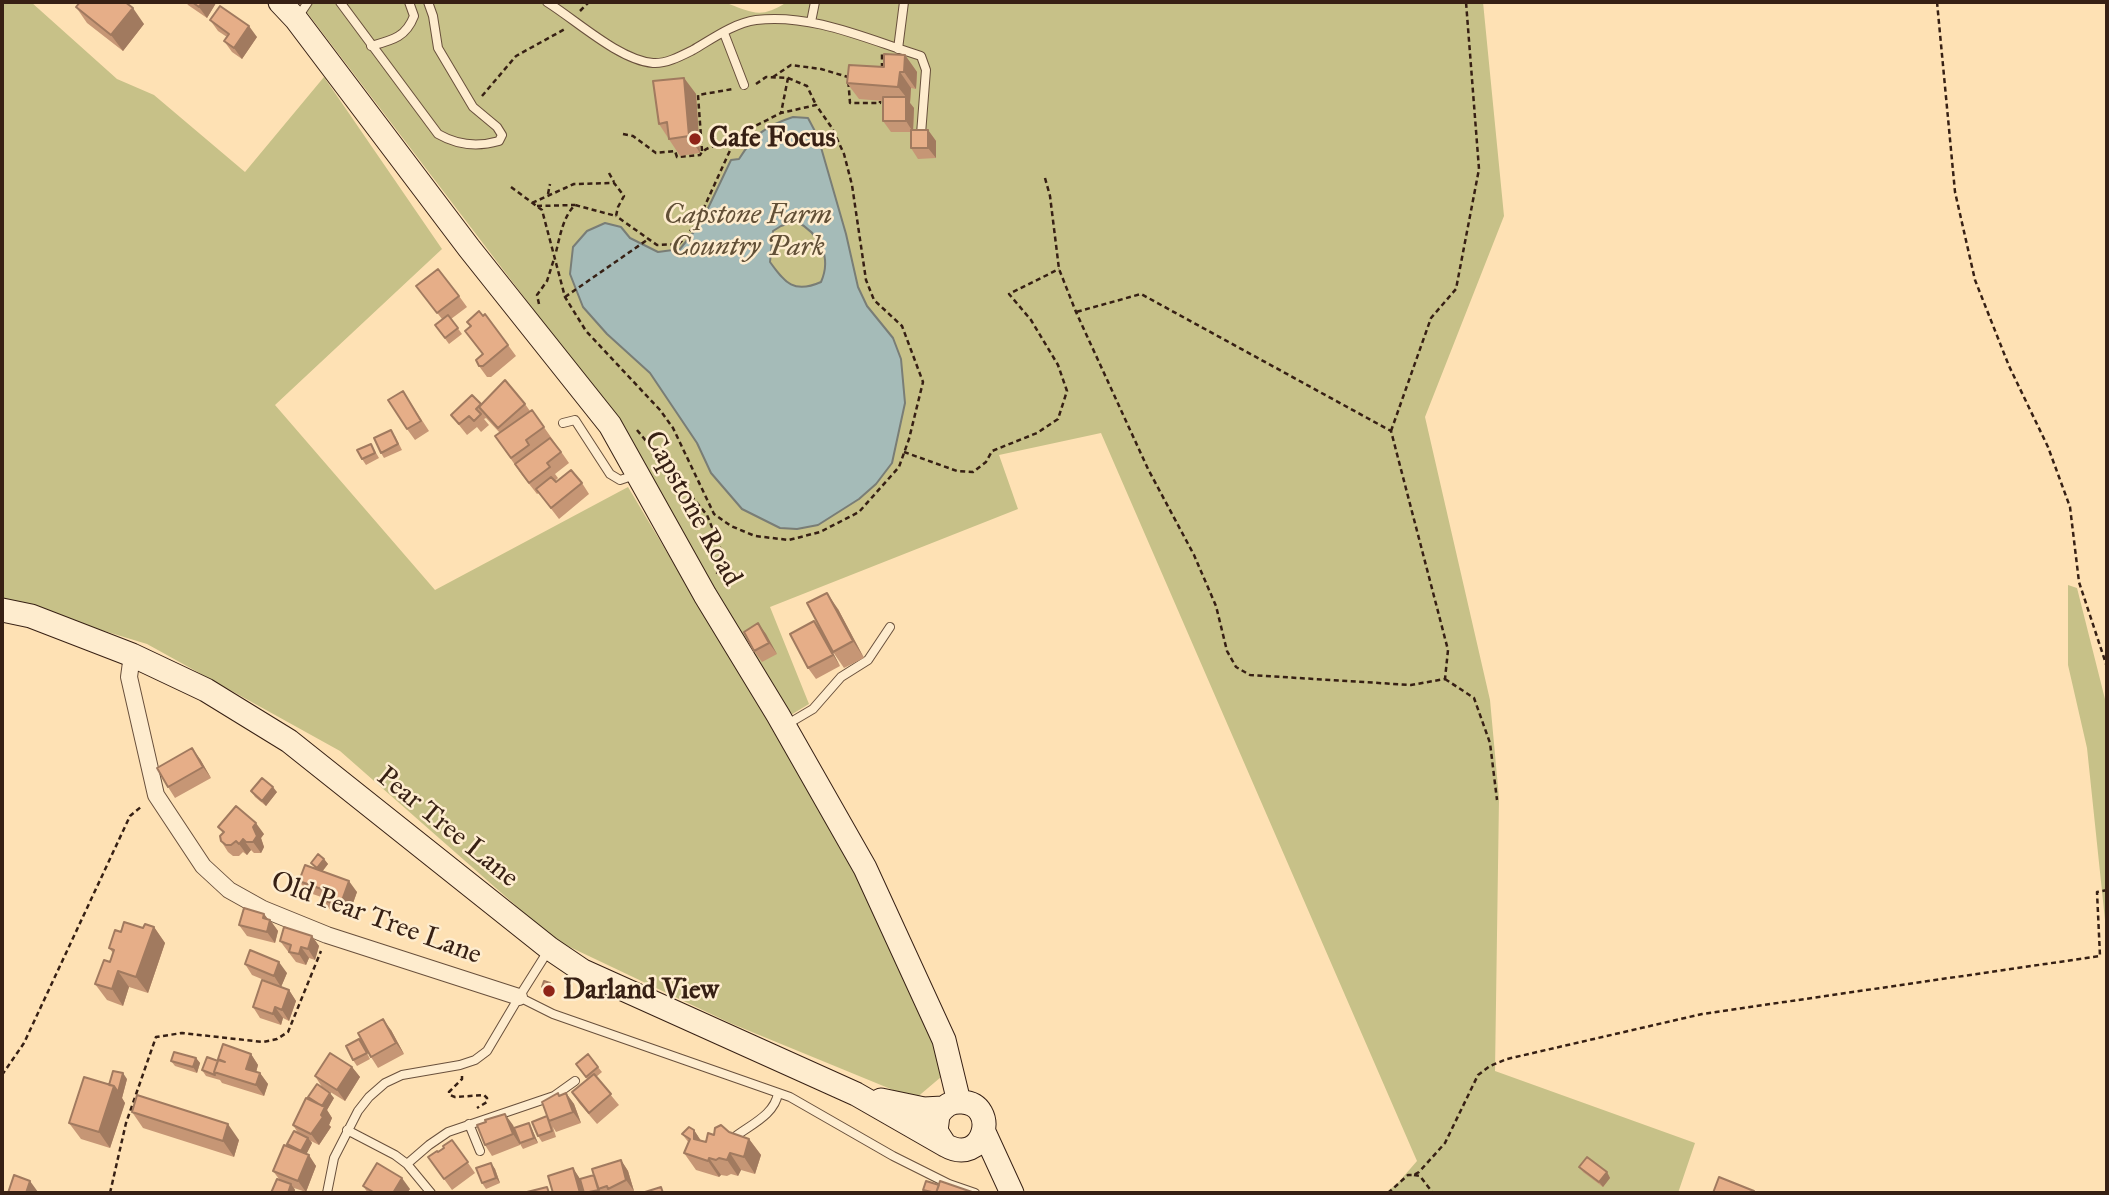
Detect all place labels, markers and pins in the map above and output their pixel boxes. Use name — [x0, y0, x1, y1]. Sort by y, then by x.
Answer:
place label: Cafe Focus — [709, 122, 836, 156]
marker: Cafe Focus — [687, 131, 703, 147]
place label: Darland View — [563, 974, 719, 1008]
marker: Darland View — [541, 983, 557, 999]

